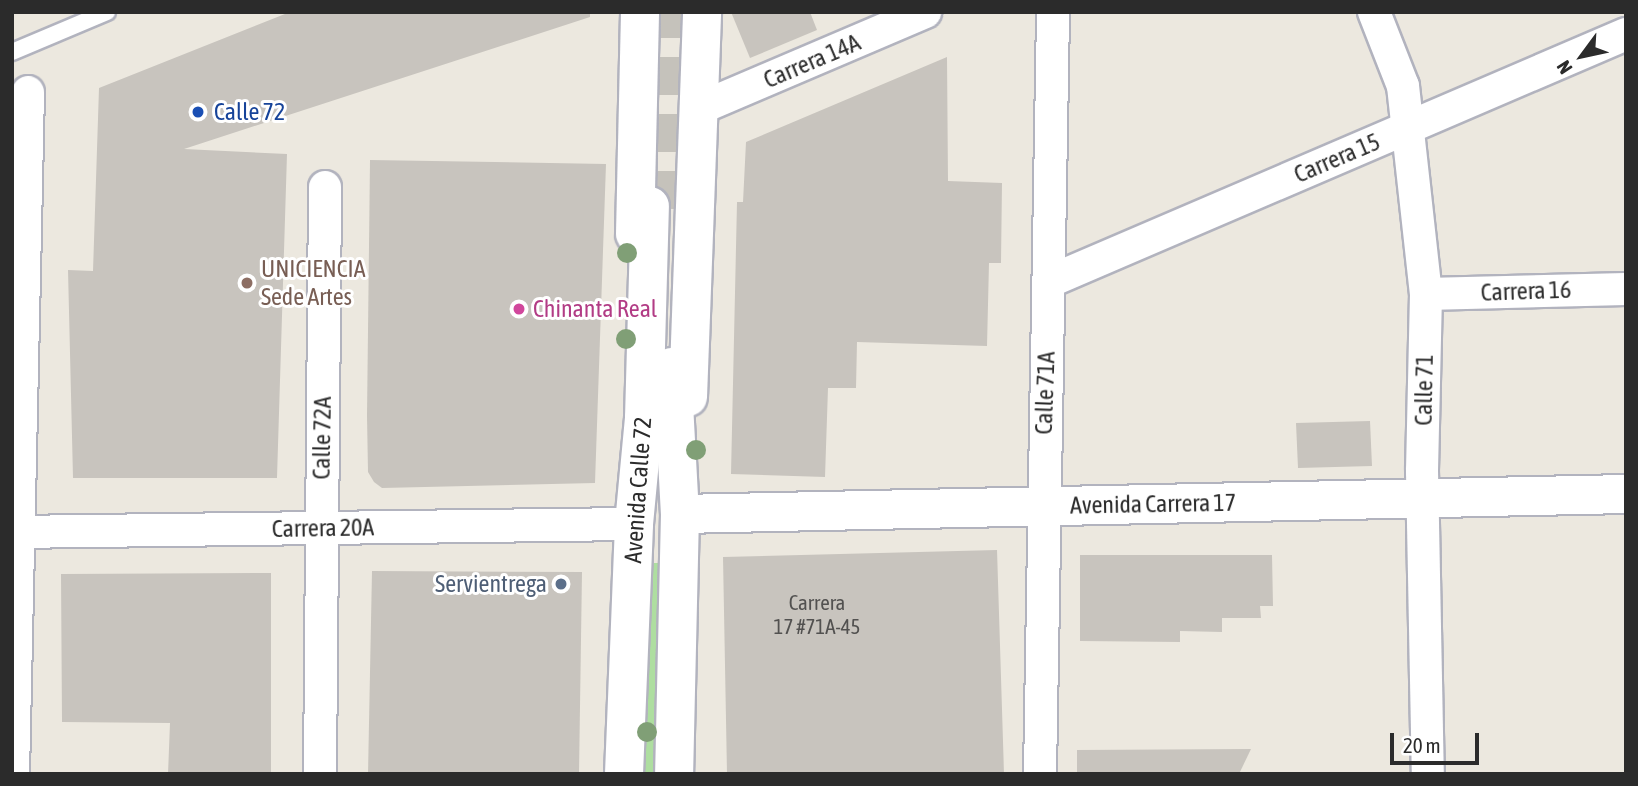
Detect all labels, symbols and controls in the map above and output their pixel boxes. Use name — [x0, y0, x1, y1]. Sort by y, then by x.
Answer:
north arrow — [1547, 21, 1617, 91]
street label: Carrera 14A — [759, 28, 865, 94]
text: N — [1552, 57, 1577, 78]
place label: Calle 72 — [214, 98, 285, 126]
marker: Calle 72 — [188, 102, 208, 122]
street label: Carrera 15 — [1290, 127, 1384, 189]
place label: UNICIENCIA Sede Artes — [261, 255, 365, 311]
marker: UNICIENCIA Sede Artes — [239, 275, 255, 291]
street label: Carrera 16 — [1480, 275, 1572, 307]
place label: Chinanta Real — [533, 295, 657, 323]
marker: Chinanta Real — [511, 301, 527, 317]
street label: Calle 71A — [1029, 351, 1061, 435]
street label: Calle 71 — [1409, 354, 1439, 426]
street label: Calle 72A — [307, 396, 337, 480]
street label: Avenida Calle 72 — [619, 416, 657, 564]
street label: Avenida Carrera 17 — [1070, 488, 1236, 520]
street label: Carrera 20A — [272, 513, 374, 543]
place label: Servientrega — [435, 570, 547, 598]
marker: Servientrega — [553, 576, 569, 592]
house number: Carrera 17 #71A-45 — [774, 589, 860, 639]
scale bar — [1393, 720, 1482, 764]
text: 20 m — [1403, 733, 1441, 757]

